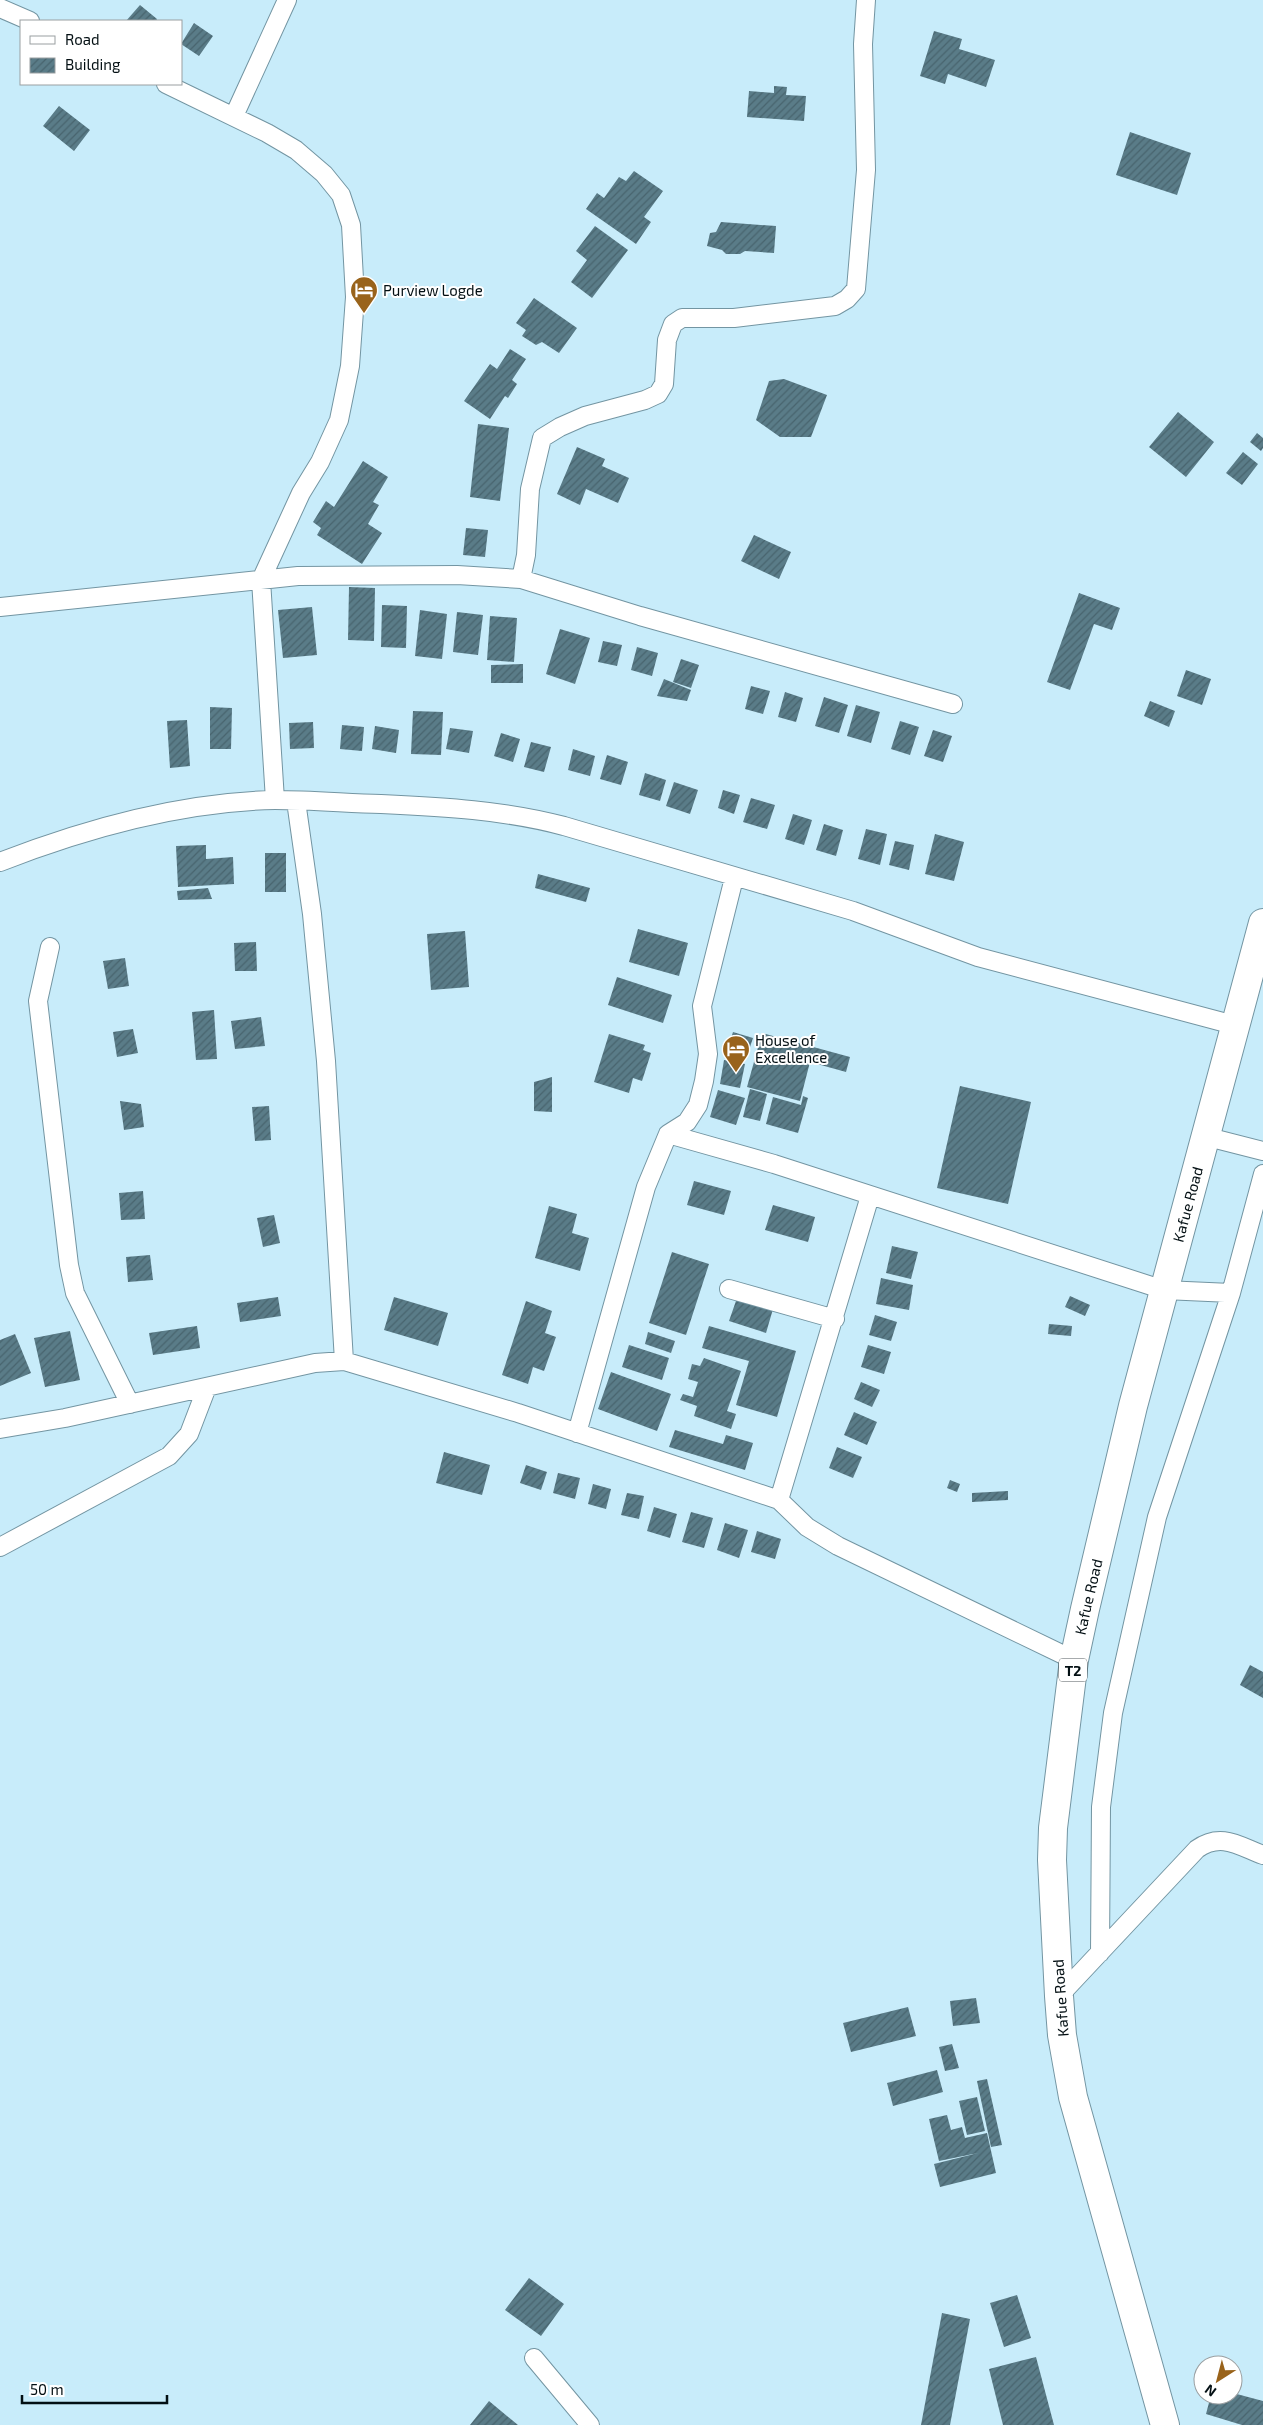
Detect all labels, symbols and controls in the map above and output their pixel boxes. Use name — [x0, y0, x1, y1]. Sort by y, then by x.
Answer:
legend — [20, 20, 182, 85]
text: Road — [65, 30, 100, 48]
text: Building — [65, 55, 121, 73]
hotel icon: Purview Logde — [349, 275, 379, 314]
place label: Purview Logde — [383, 281, 483, 299]
place label: House of Excellence — [755, 1031, 827, 1066]
hotel icon: House of Excellence — [721, 1034, 751, 1073]
street label: Kafue Road — [1169, 1164, 1206, 1244]
street label: Kafue Road — [1071, 1557, 1106, 1636]
road number: T2 — [1059, 1658, 1087, 1682]
street label: Kafue Road — [1048, 1959, 1072, 2037]
north arrow — [1193, 2355, 1243, 2405]
scale bar — [22, 2372, 168, 2404]
text: 50 m — [30, 2380, 64, 2398]
text: N — [1201, 2381, 1219, 2401]

